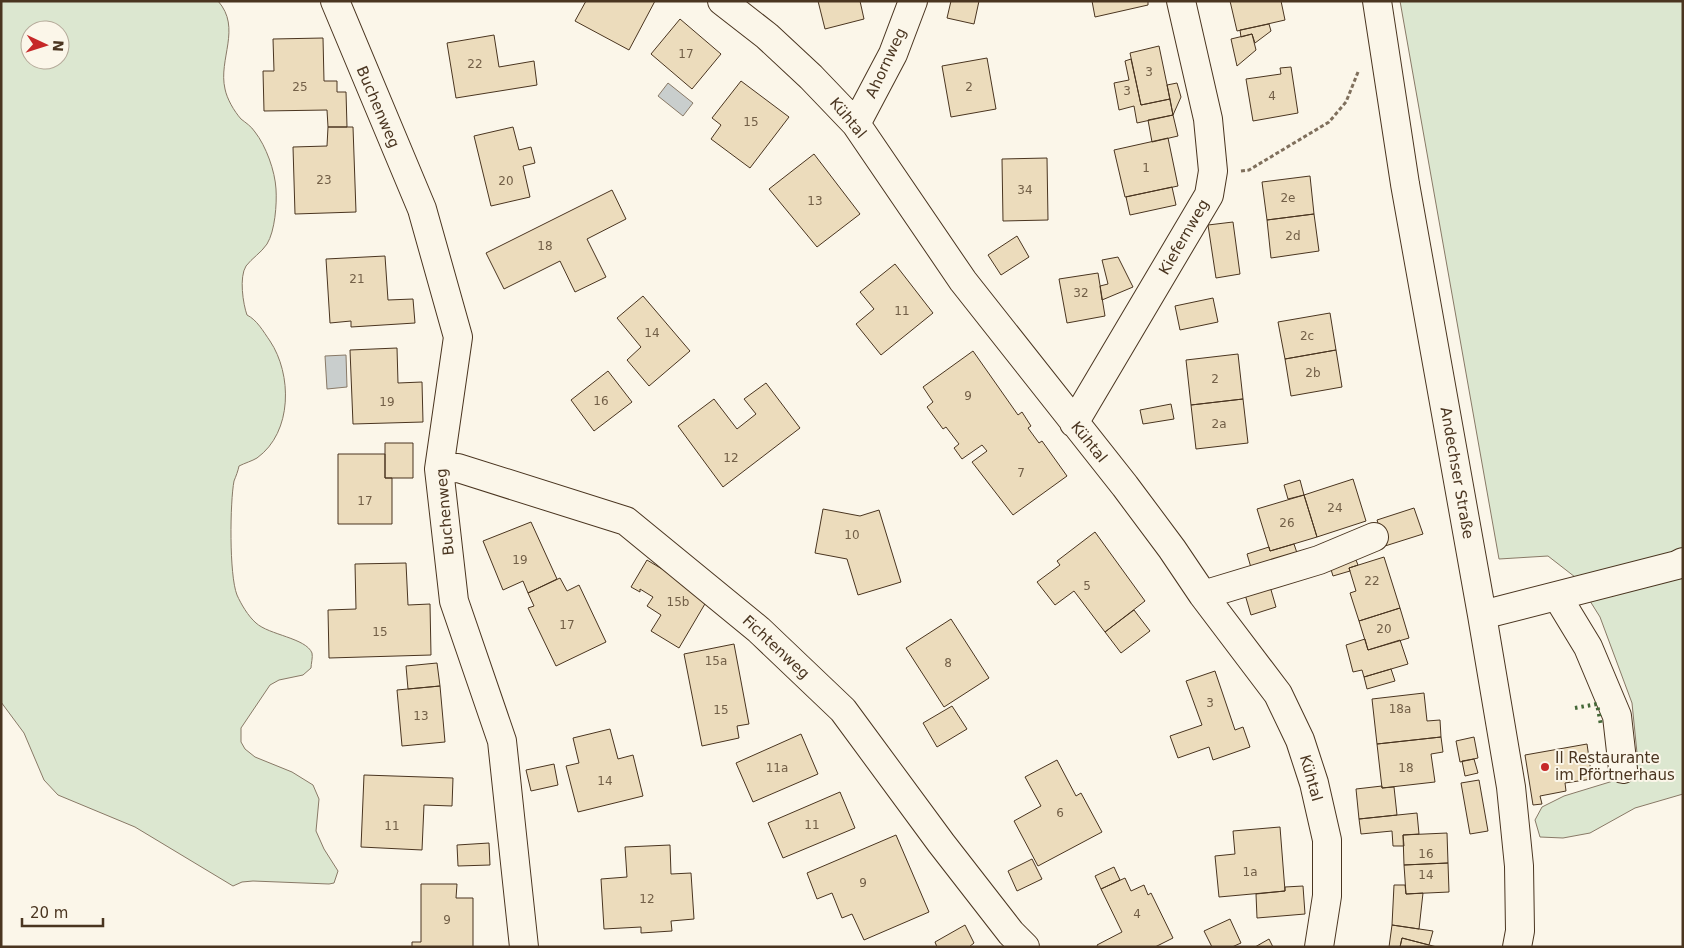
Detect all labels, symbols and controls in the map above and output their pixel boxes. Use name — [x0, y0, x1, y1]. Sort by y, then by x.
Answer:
north arrow — [20, 20, 70, 70]
street label: Ahornweg — [862, 25, 910, 101]
text: N — [50, 40, 66, 52]
house number: 17 — [678, 47, 694, 61]
house number: 22 — [467, 57, 483, 71]
street label: Buchenweg — [353, 63, 403, 151]
house number: 3 — [1145, 65, 1153, 79]
house number: 25 — [292, 80, 308, 94]
house number: 2 — [965, 80, 973, 94]
house number: 3 — [1123, 84, 1131, 98]
house number: 4 — [1268, 89, 1276, 103]
street label: Kühtal — [826, 94, 870, 142]
house number: 15 — [743, 115, 759, 129]
house number: 1 — [1142, 161, 1150, 175]
house number: 23 — [316, 173, 332, 187]
house number: 20 — [498, 174, 514, 188]
house number: 34 — [1017, 183, 1033, 197]
house number: 2e — [1280, 191, 1296, 205]
house number: 13 — [807, 194, 823, 208]
street label: Kiefernweg — [1155, 196, 1213, 278]
house number: 2d — [1285, 229, 1301, 243]
house number: 18 — [537, 239, 553, 253]
house number: 21 — [349, 272, 365, 286]
house number: 32 — [1073, 286, 1089, 300]
house number: 11 — [894, 304, 910, 318]
house number: 14 — [644, 326, 660, 340]
house number: 2c — [1300, 329, 1314, 343]
house number: 2b — [1305, 366, 1321, 380]
house number: 2 — [1211, 372, 1219, 386]
house number: 9 — [964, 389, 972, 403]
house number: 16 — [593, 394, 609, 408]
house number: 19 — [379, 395, 395, 409]
street label: Andechser Straße — [1437, 406, 1477, 540]
house number: 2a — [1212, 417, 1227, 431]
street label: Kühtal — [1067, 418, 1111, 466]
house number: 12 — [723, 451, 739, 465]
house number: 7 — [1017, 466, 1025, 480]
street label: Buchenweg — [432, 468, 458, 556]
house number: 17 — [357, 494, 373, 508]
house number: 24 — [1327, 501, 1343, 515]
house number: 26 — [1279, 516, 1295, 530]
house number: 10 — [844, 528, 860, 542]
house number: 19 — [512, 553, 528, 567]
house number: 22 — [1364, 574, 1380, 588]
house number: 5 — [1083, 579, 1091, 593]
house number: 15b — [667, 595, 689, 609]
street label: Fichtenweg — [739, 611, 813, 683]
house number: 17 — [559, 618, 575, 632]
house number: 20 — [1376, 622, 1392, 636]
house number: 15 — [372, 625, 388, 639]
house number: 15a — [705, 654, 727, 668]
house number: 8 — [944, 656, 952, 670]
house number: 3 — [1206, 696, 1214, 710]
house number: 18a — [1389, 702, 1411, 716]
house number: 15 — [713, 703, 729, 717]
house number: 13 — [413, 709, 429, 723]
place label: Il Restaurante im Pförtnerhaus — [1555, 749, 1675, 784]
street label: Kühtal — [1296, 753, 1326, 803]
house number: 11a — [766, 761, 788, 775]
house number: 18 — [1398, 761, 1414, 775]
marker: Il Restaurante im Pförtnerhaus — [1539, 761, 1551, 773]
house number: 14 — [597, 774, 613, 788]
house number: 6 — [1056, 806, 1064, 820]
house number: 11 — [804, 818, 820, 832]
house number: 11 — [384, 819, 400, 833]
house number: 16 — [1418, 847, 1434, 861]
house number: 1a — [1243, 865, 1258, 879]
house number: 14 — [1418, 868, 1434, 882]
house number: 9 — [859, 876, 867, 890]
house number: 12 — [639, 892, 655, 906]
scale bar — [22, 896, 104, 928]
text: 20 m — [30, 904, 68, 922]
house number: 4 — [1133, 907, 1141, 921]
house number: 9 — [443, 913, 451, 927]

